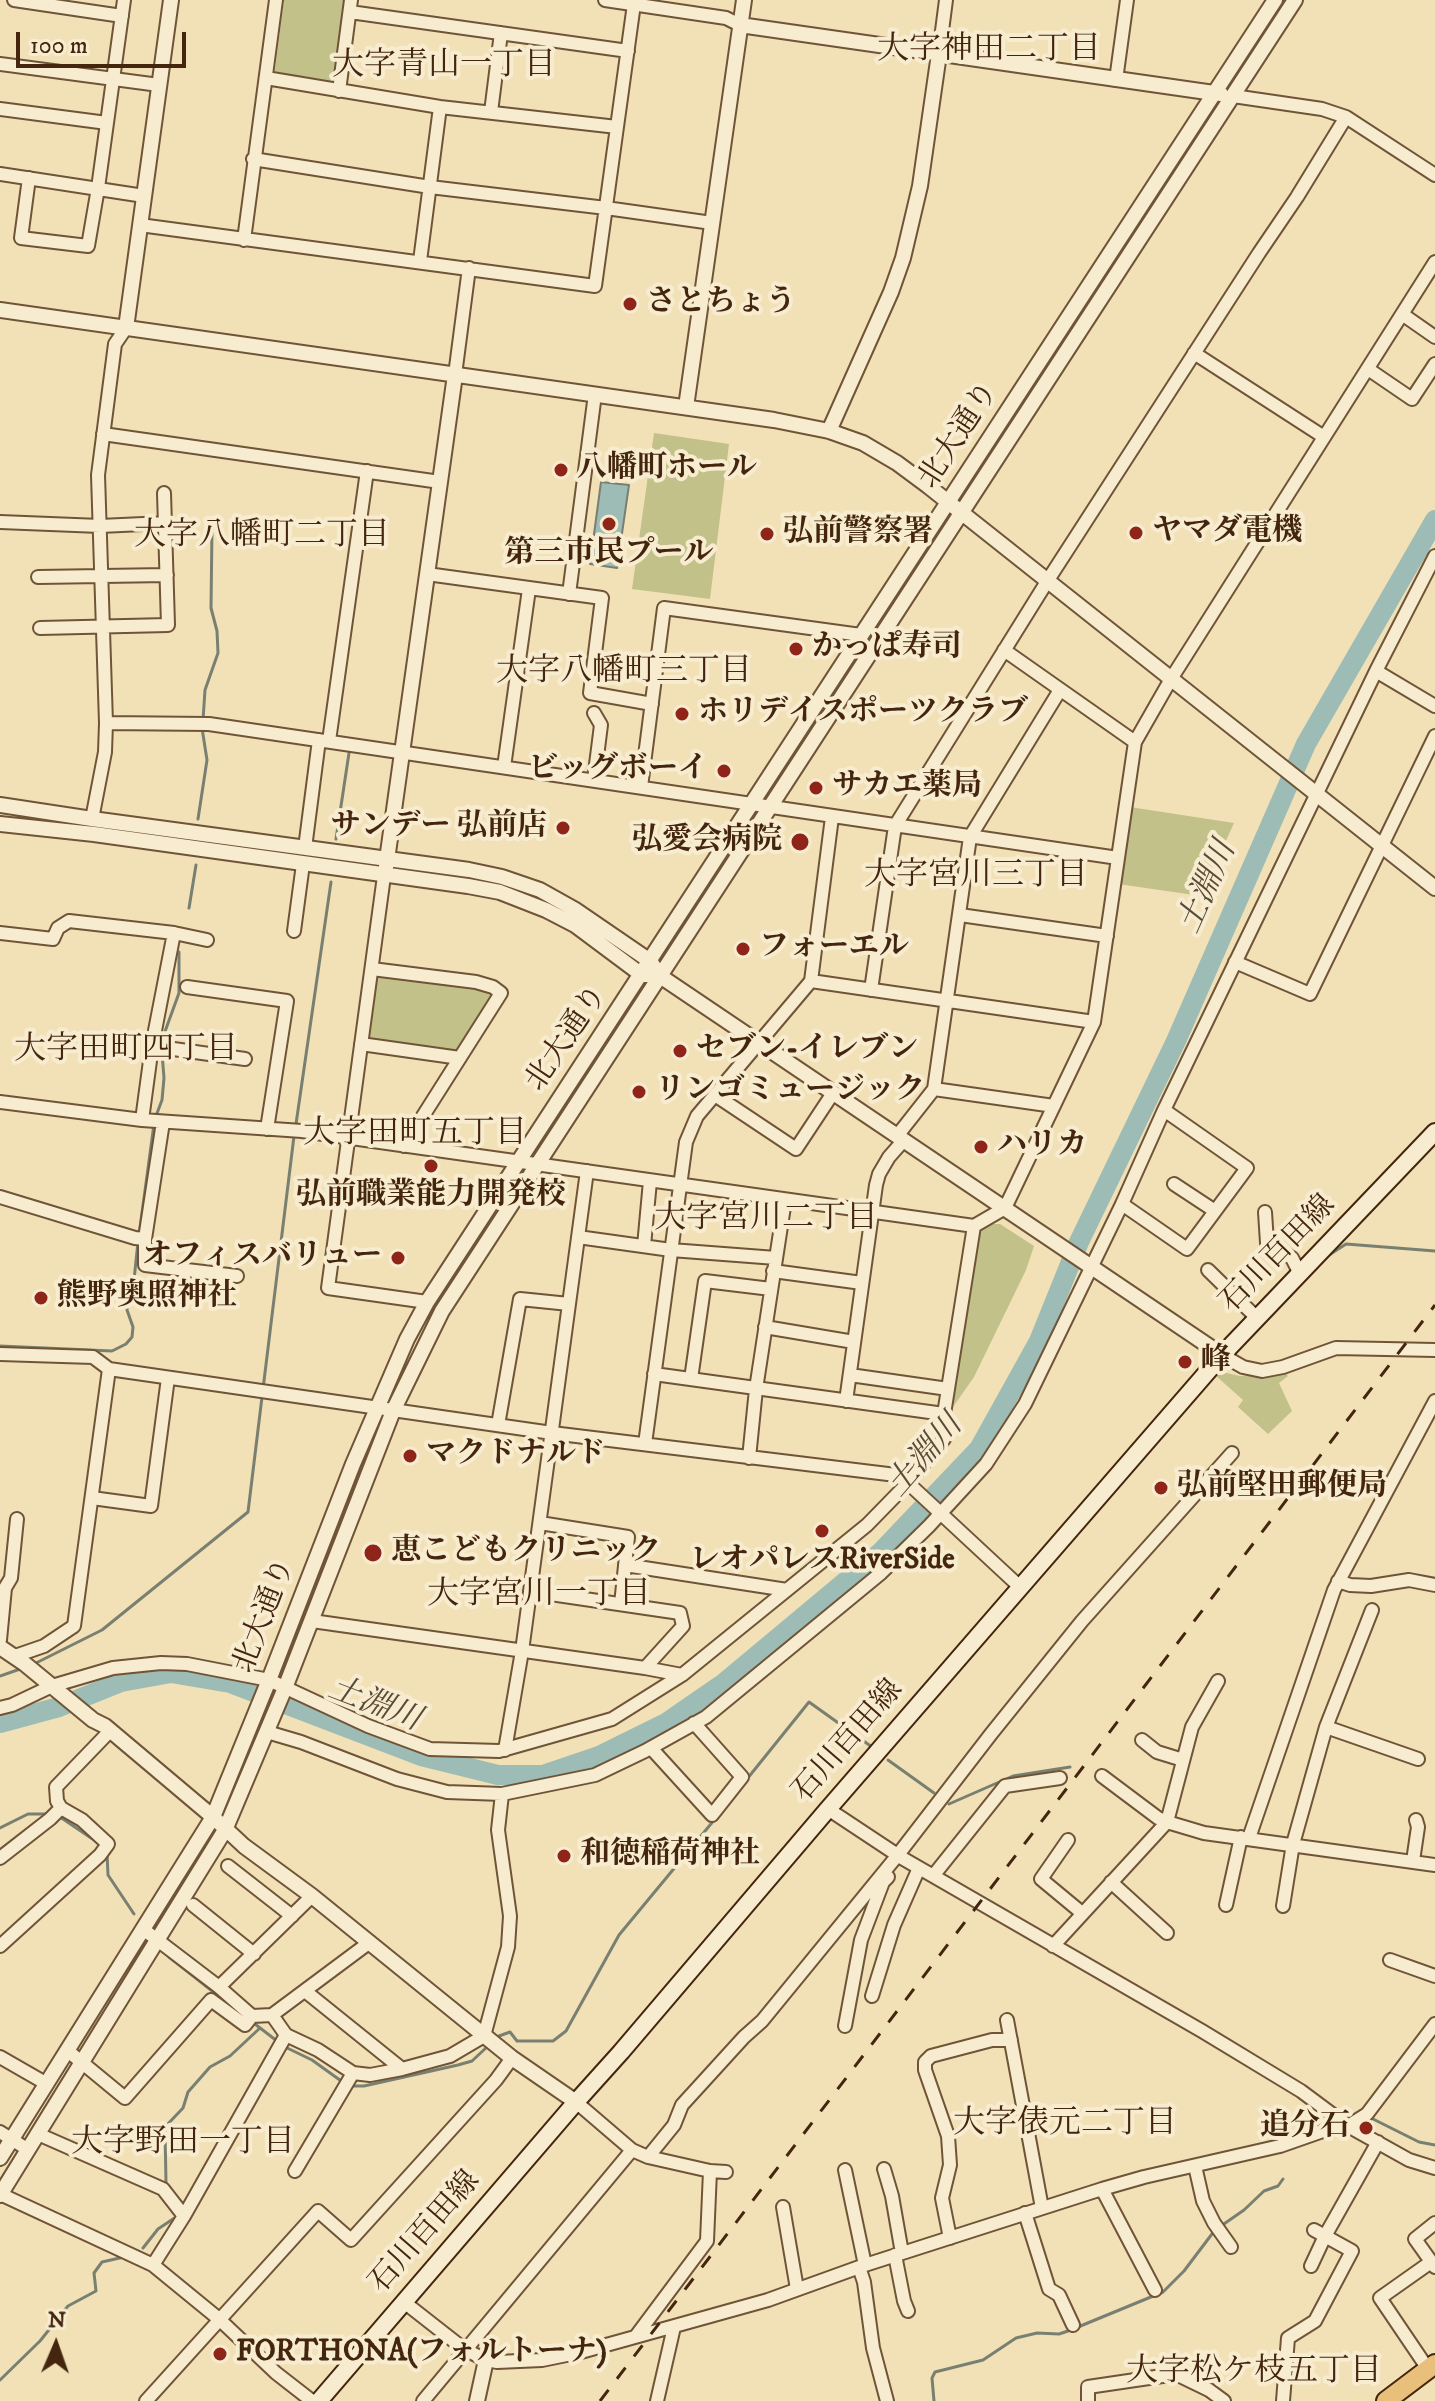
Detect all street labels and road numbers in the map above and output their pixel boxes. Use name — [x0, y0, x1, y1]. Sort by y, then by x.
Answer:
street label: 北大通り — [912, 376, 1008, 496]
street label: 北大通り — [520, 979, 616, 1099]
street label: 石川百田線 — [1214, 1189, 1344, 1321]
street label: 北大通り — [228, 1554, 304, 1678]
street label: 石川百田線 — [786, 1674, 912, 1810]
street label: 石川百田線 — [363, 2165, 489, 2301]

